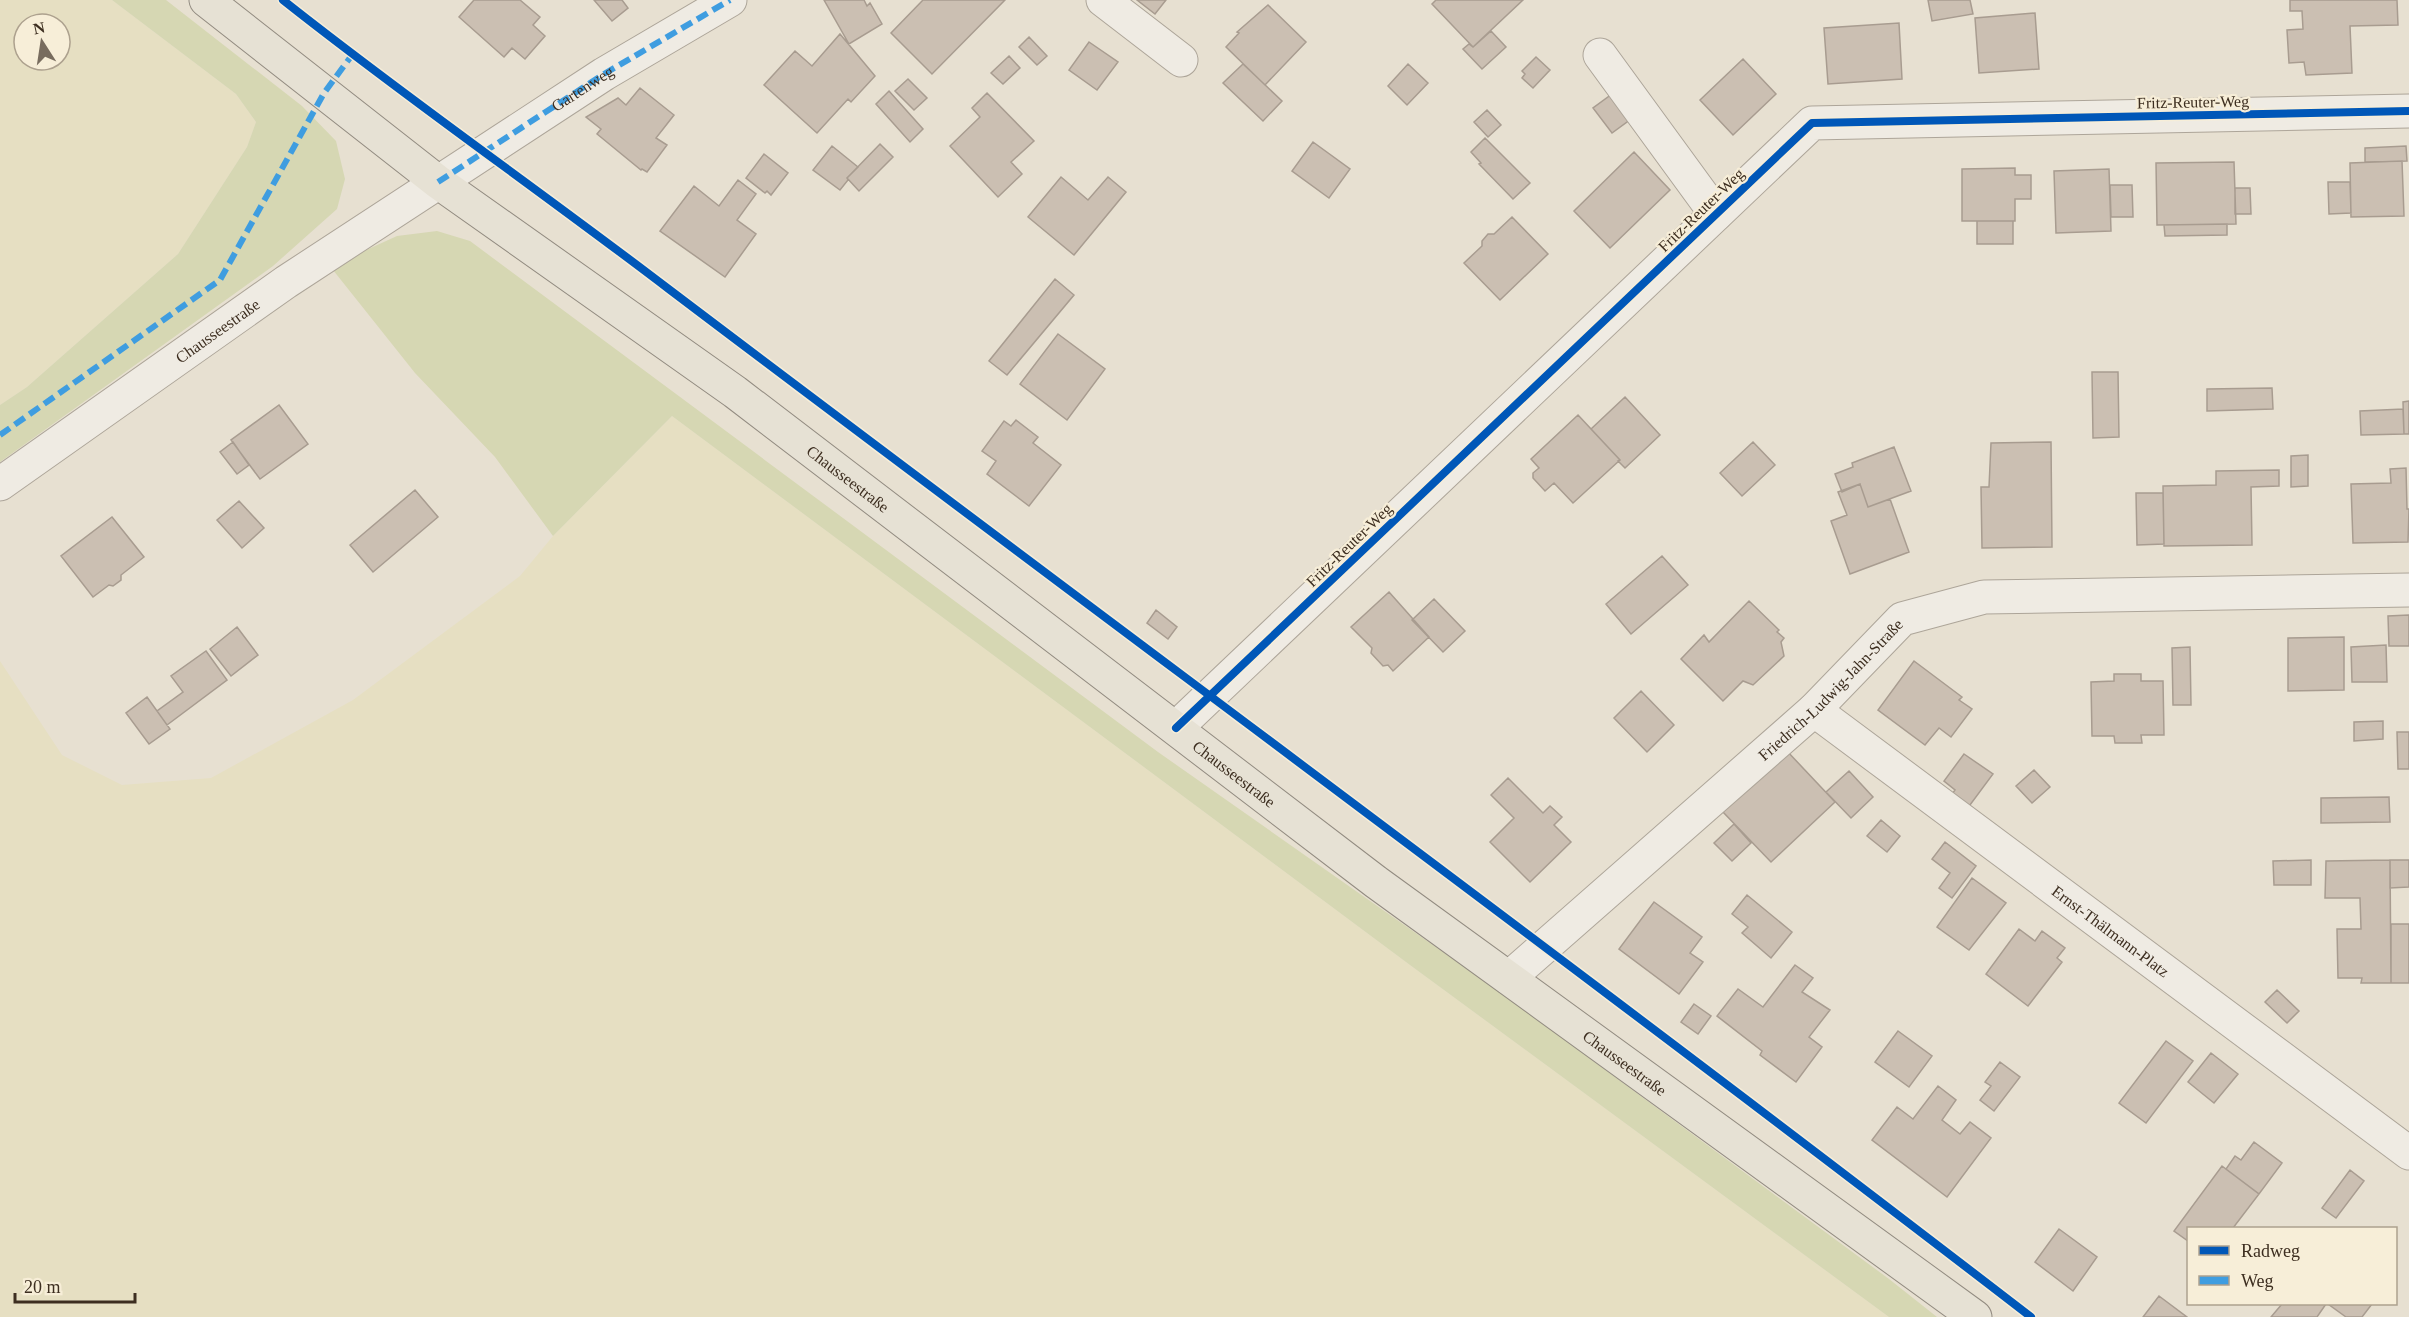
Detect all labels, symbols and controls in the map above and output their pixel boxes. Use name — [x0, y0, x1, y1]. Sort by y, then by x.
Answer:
north arrow — [12, 12, 72, 72]
text: N — [32, 18, 47, 37]
street label: Gartenweg — [548, 62, 617, 114]
street label: Fritz-Reuter-Weg — [2137, 93, 2249, 112]
street label: Fritz-Reuter-Weg — [1655, 165, 1748, 256]
street label: Chausseestraße — [172, 295, 262, 366]
street label: Chausseestraße — [804, 442, 892, 515]
street label: Fritz-Reuter-Weg — [1303, 500, 1396, 591]
street label: Friedrich-Ludwig-Jahn-Straße — [1755, 615, 1906, 763]
street label: Chausseestraße — [1190, 737, 1279, 810]
street label: Ernst-Thälmann-Platz — [2049, 882, 2173, 980]
street label: Chausseestraße — [1580, 1027, 1670, 1099]
legend — [2187, 1227, 2397, 1305]
text: Radweg — [2241, 1241, 2300, 1261]
scale bar — [15, 1266, 135, 1304]
text: Weg — [2241, 1271, 2274, 1291]
text: 20 m — [24, 1277, 61, 1297]

